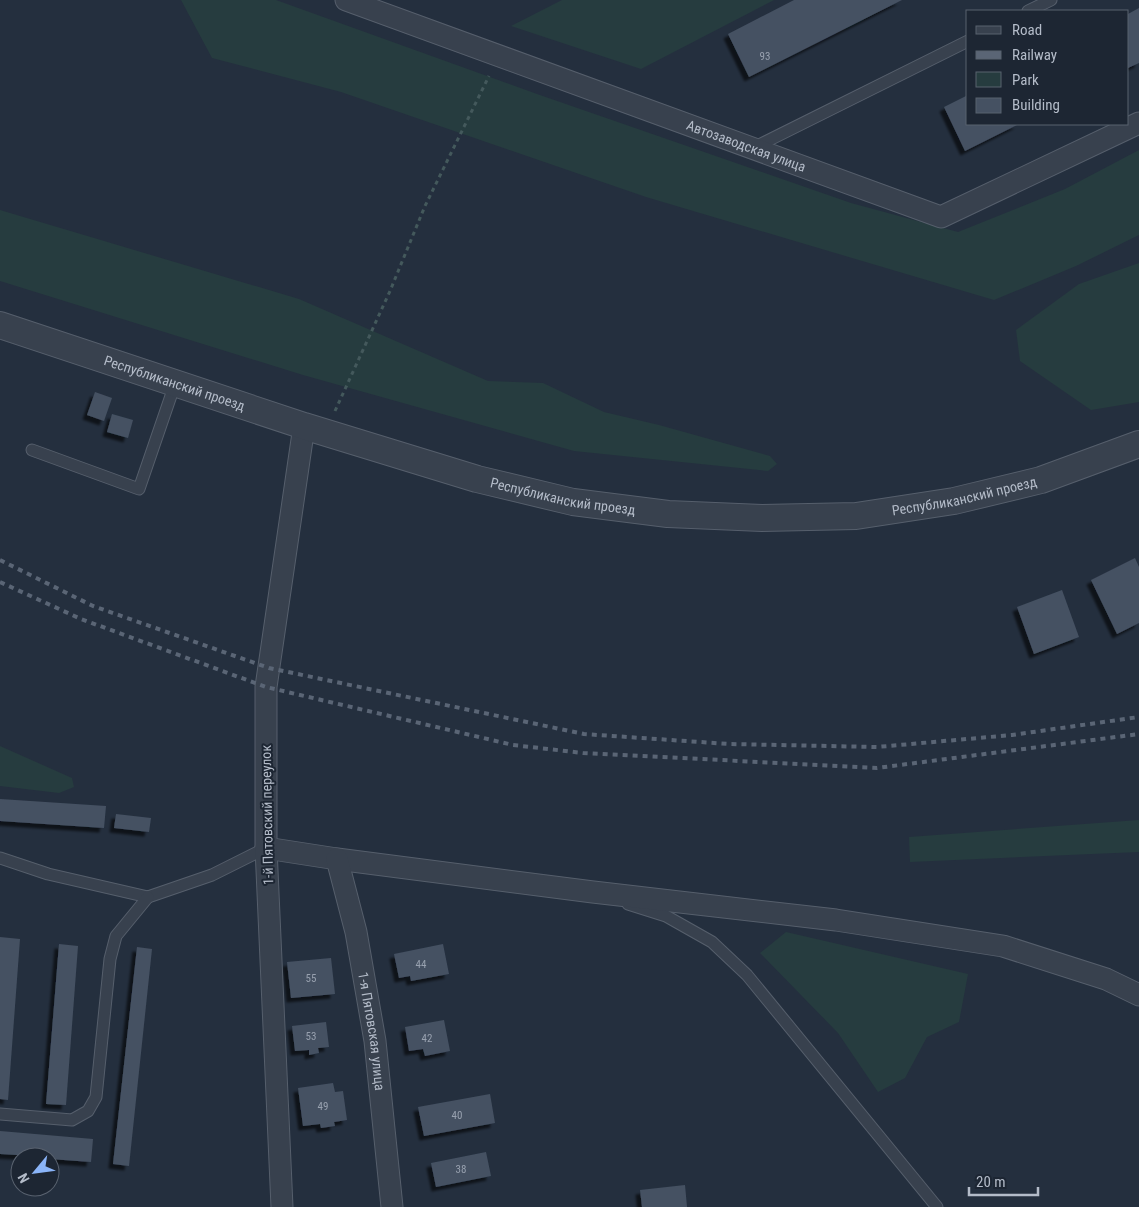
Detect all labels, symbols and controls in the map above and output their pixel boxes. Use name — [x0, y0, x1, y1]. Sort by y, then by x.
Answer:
legend — [966, 10, 1129, 125]
text: Road — [1012, 21, 1042, 39]
text: Railway — [1012, 46, 1057, 64]
house number: 93 — [760, 50, 770, 63]
text: Park — [1012, 71, 1039, 89]
text: Building — [1012, 96, 1060, 114]
street label: Автозаводская улица — [684, 117, 808, 175]
street label: Республиканский проезд — [102, 352, 248, 414]
street label: Республиканский проезд — [891, 473, 1039, 518]
street label: Республиканский проезд — [489, 474, 637, 518]
street label: 1-й Пятовский переулок — [258, 745, 276, 885]
house number: 44 — [416, 958, 427, 971]
street label: 1-я Пятовская улица — [355, 971, 388, 1091]
house number: 55 — [306, 972, 316, 985]
house number: 53 — [306, 1030, 316, 1043]
house number: 42 — [422, 1032, 432, 1045]
house number: 49 — [318, 1100, 328, 1113]
house number: 40 — [452, 1109, 462, 1122]
north arrow — [10, 1147, 60, 1197]
house number: 38 — [456, 1163, 466, 1176]
scale bar — [969, 1164, 1038, 1196]
text: N — [15, 1171, 33, 1186]
text: 20 m — [976, 1173, 1006, 1191]

